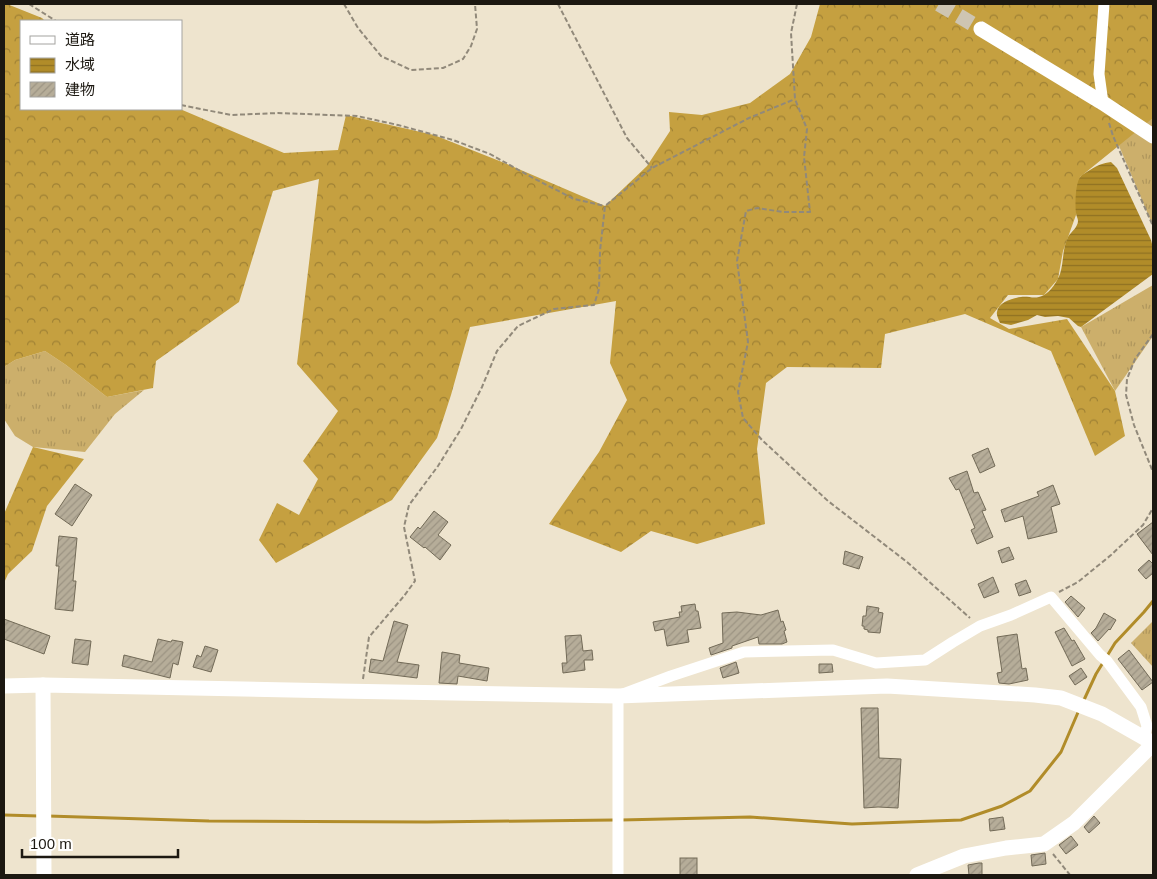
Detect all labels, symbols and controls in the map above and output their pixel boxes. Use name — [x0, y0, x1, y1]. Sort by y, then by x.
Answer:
legend — [20, 20, 182, 110]
text: 道路 — [65, 31, 95, 48]
text: 水域 — [65, 56, 95, 73]
text: 建物 — [65, 81, 95, 98]
scale bar — [22, 826, 179, 858]
text: 100 m — [30, 835, 72, 852]

